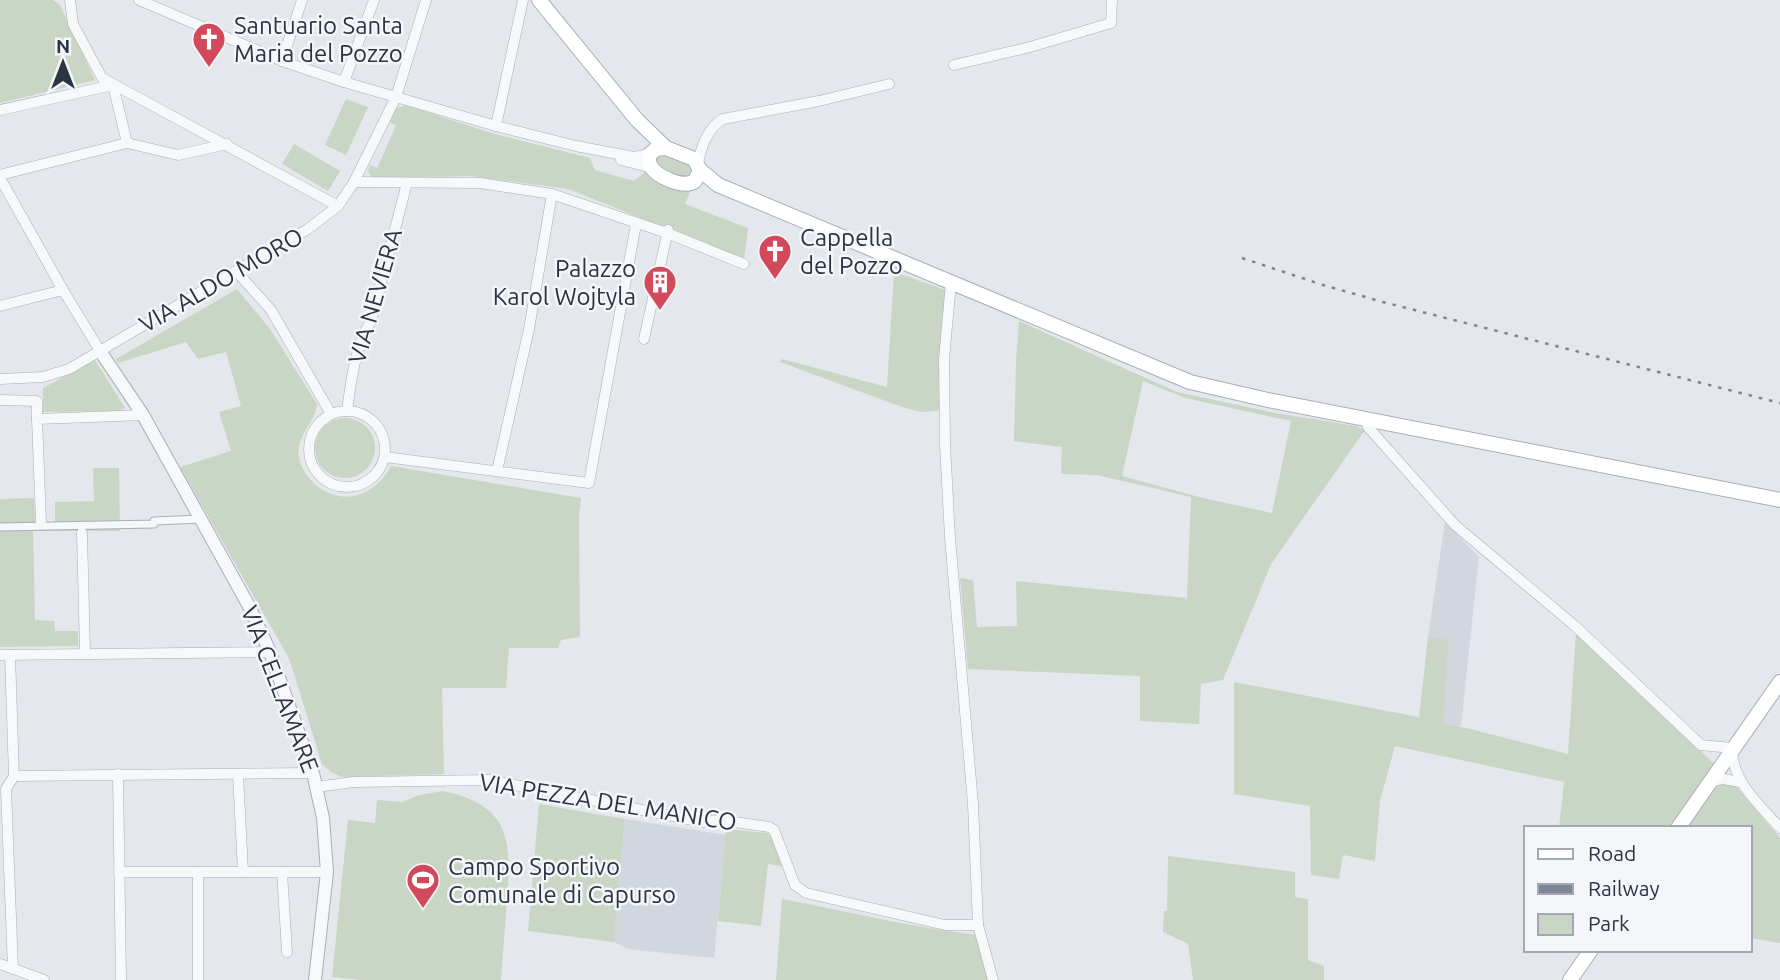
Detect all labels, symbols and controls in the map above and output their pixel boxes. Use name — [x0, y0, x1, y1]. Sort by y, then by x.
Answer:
place label: Santuario Santa Maria del Pozzo — [234, 12, 403, 67]
church icon: Santuario Santa Maria del Pozzo — [190, 20, 228, 69]
north arrow — [28, 28, 98, 98]
text: N — [56, 35, 70, 57]
street label: VIA ALDO MORO — [134, 222, 308, 338]
place label: Cappella del Pozzo — [800, 224, 903, 279]
street label: VIA NEVIERA — [343, 225, 407, 367]
church icon: Cappella del Pozzo — [756, 232, 794, 281]
place label: Palazzo Karol Wojtyla — [493, 255, 636, 310]
building icon: Palazzo Karol Wojtyla — [641, 263, 679, 312]
street label: VIA CELLAMARE — [236, 602, 324, 776]
street label: VIA PEZZA DEL MANICO — [478, 768, 738, 836]
legend — [1524, 826, 1752, 952]
text: Road — [1588, 841, 1636, 865]
place label: Campo Sportivo Comunale di Capurso — [448, 853, 676, 908]
sports icon: Campo Sportivo Comunale di Capurso — [404, 861, 442, 910]
text: Railway — [1588, 876, 1660, 900]
text: Park — [1588, 911, 1630, 935]

